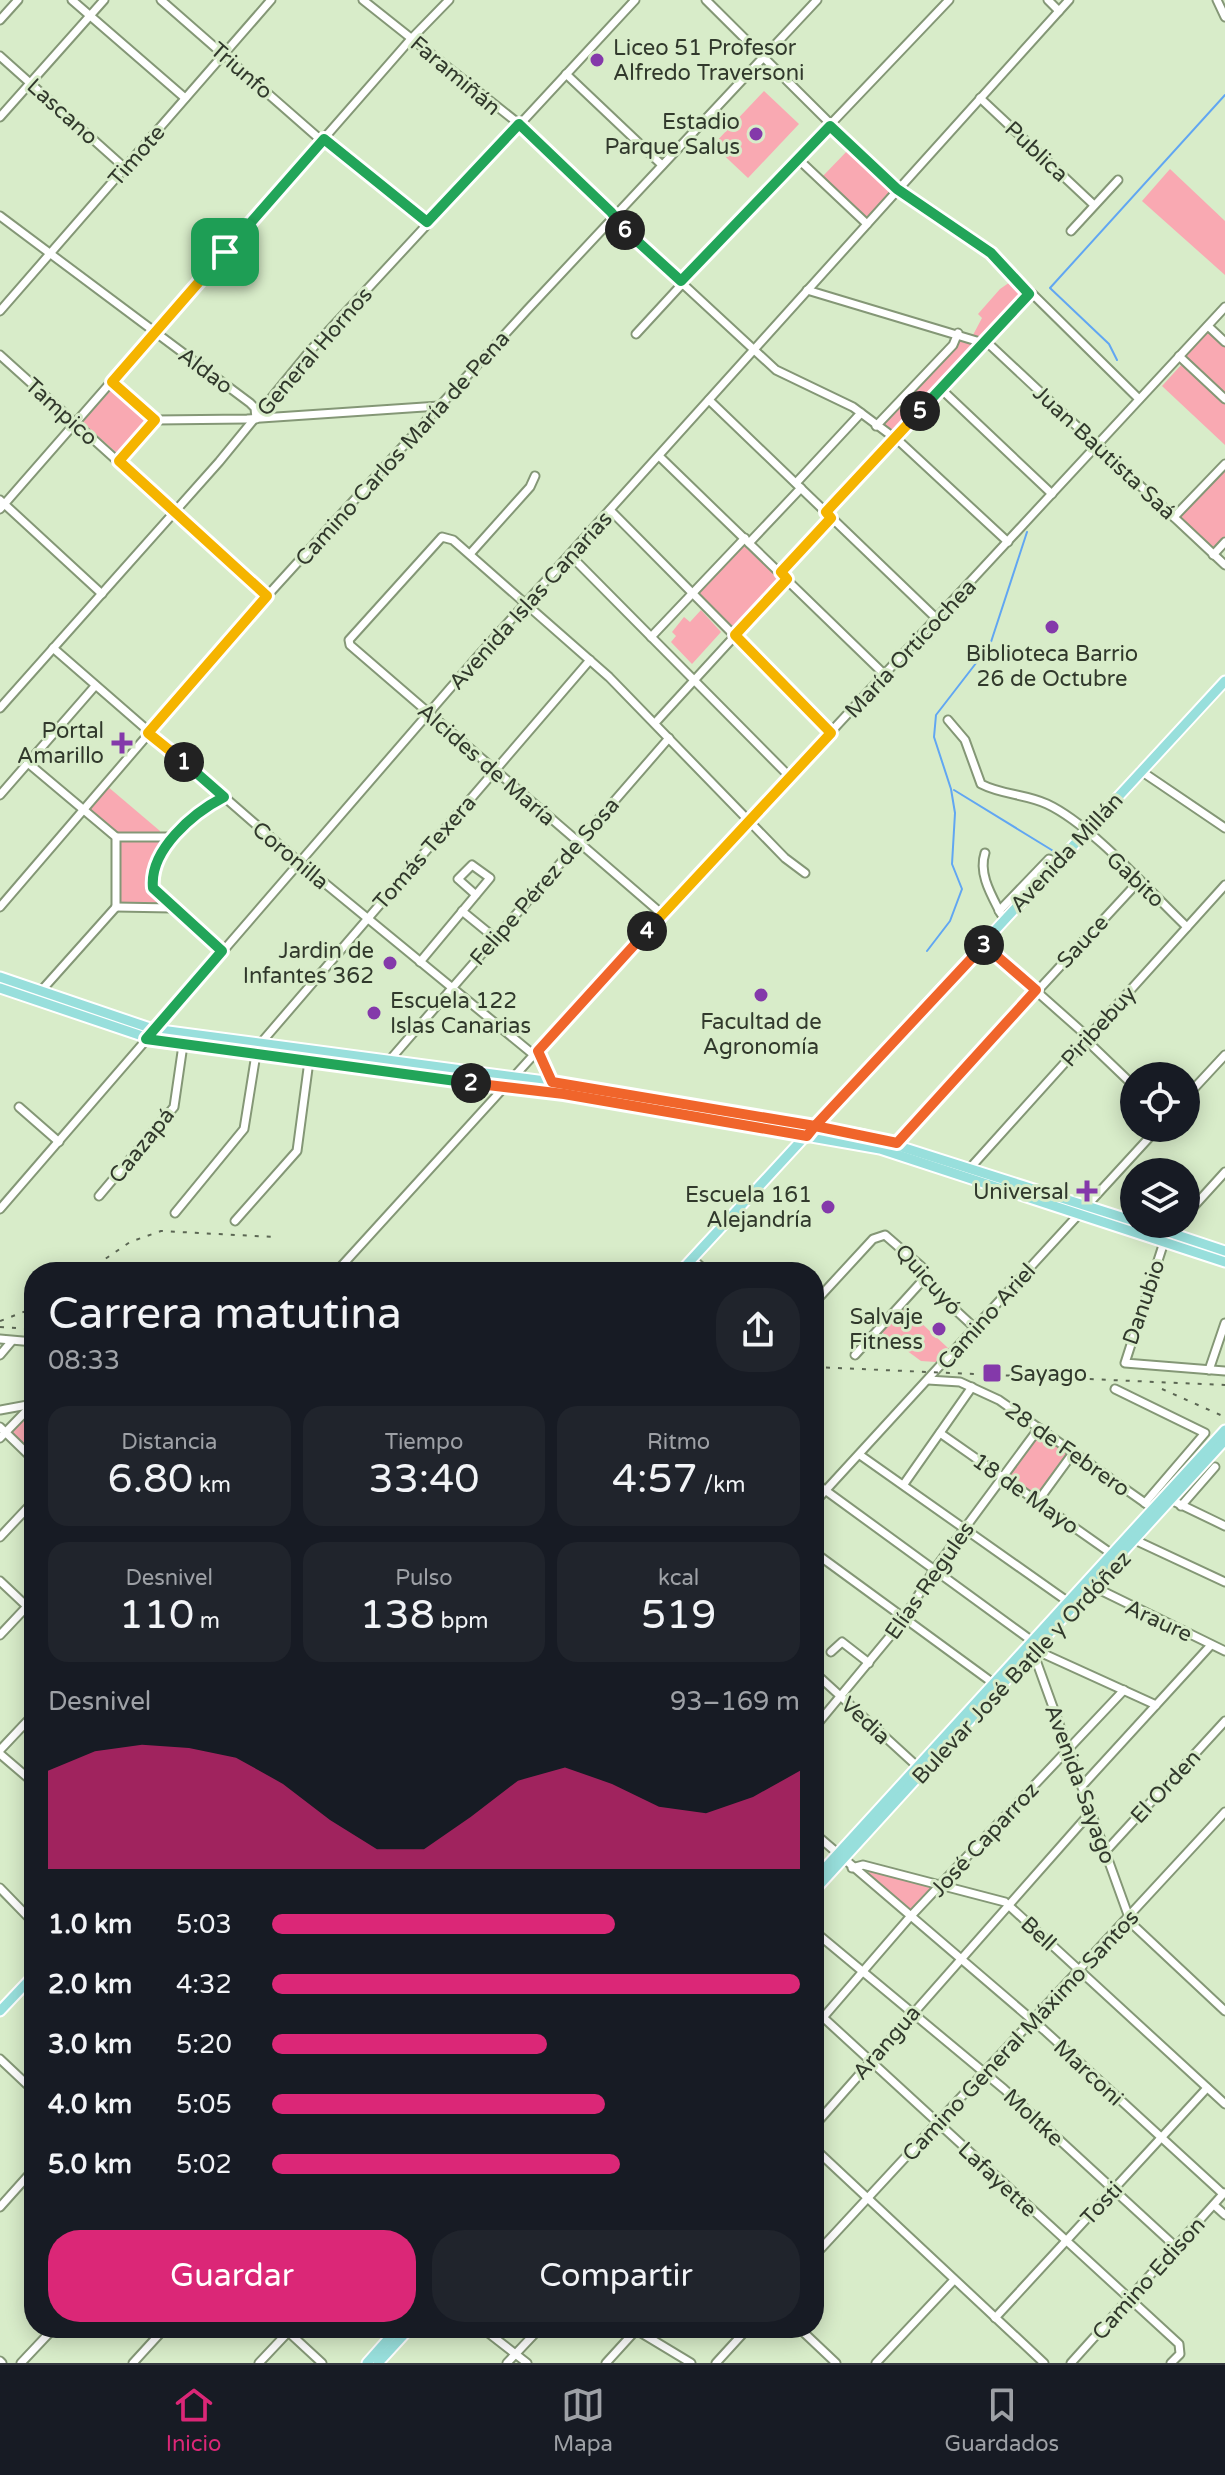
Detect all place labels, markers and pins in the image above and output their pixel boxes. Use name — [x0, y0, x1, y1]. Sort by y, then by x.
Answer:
place label: Liceo 51 Profesor Alfredo Traversoni — [613, 35, 805, 86]
marker: Liceo 51 Profesor Alfredo Traversoni — [588, 51, 606, 69]
place label: Estadio Parque Salus — [605, 109, 740, 160]
marker: Estadio Parque Salus — [747, 125, 765, 143]
pin: 6 — [605, 210, 645, 250]
pin — [191, 218, 259, 286]
pin: 5 — [900, 391, 940, 431]
marker: Biblioteca Barrio 26 de Octubre — [1043, 618, 1061, 636]
place label: Biblioteca Barrio 26 de Octubre — [966, 641, 1138, 692]
place label: Portal Amarillo — [17, 718, 104, 769]
marker: Portal Amarillo — [111, 732, 133, 754]
pin: 1 — [164, 742, 204, 782]
pin: 4 — [627, 911, 667, 951]
pin: 3 — [964, 925, 1004, 965]
place label: Jardin de Infantes 362 — [243, 938, 374, 989]
marker: Jardin de Infantes 362 — [381, 954, 399, 972]
marker: Facultad de Agronomía — [752, 986, 770, 1004]
place label: Escuela 122 Islas Canarias — [390, 988, 531, 1039]
marker: Escuela 122 Islas Canarias — [365, 1004, 383, 1022]
place label: Facultad de Agronomía — [700, 1009, 822, 1060]
pin: 2 — [451, 1063, 491, 1103]
place label: Universal — [973, 1179, 1069, 1205]
marker: Universal — [1076, 1180, 1098, 1202]
place label: Escuela 161 Alejandría — [685, 1182, 812, 1233]
marker: Escuela 161 Alejandría — [819, 1198, 837, 1216]
place label: Salvaje Fitness — [849, 1304, 923, 1355]
marker: Salvaje Fitness — [930, 1320, 948, 1338]
place label: Sayago — [1010, 1361, 1087, 1387]
marker: Sayago — [981, 1362, 1003, 1384]

